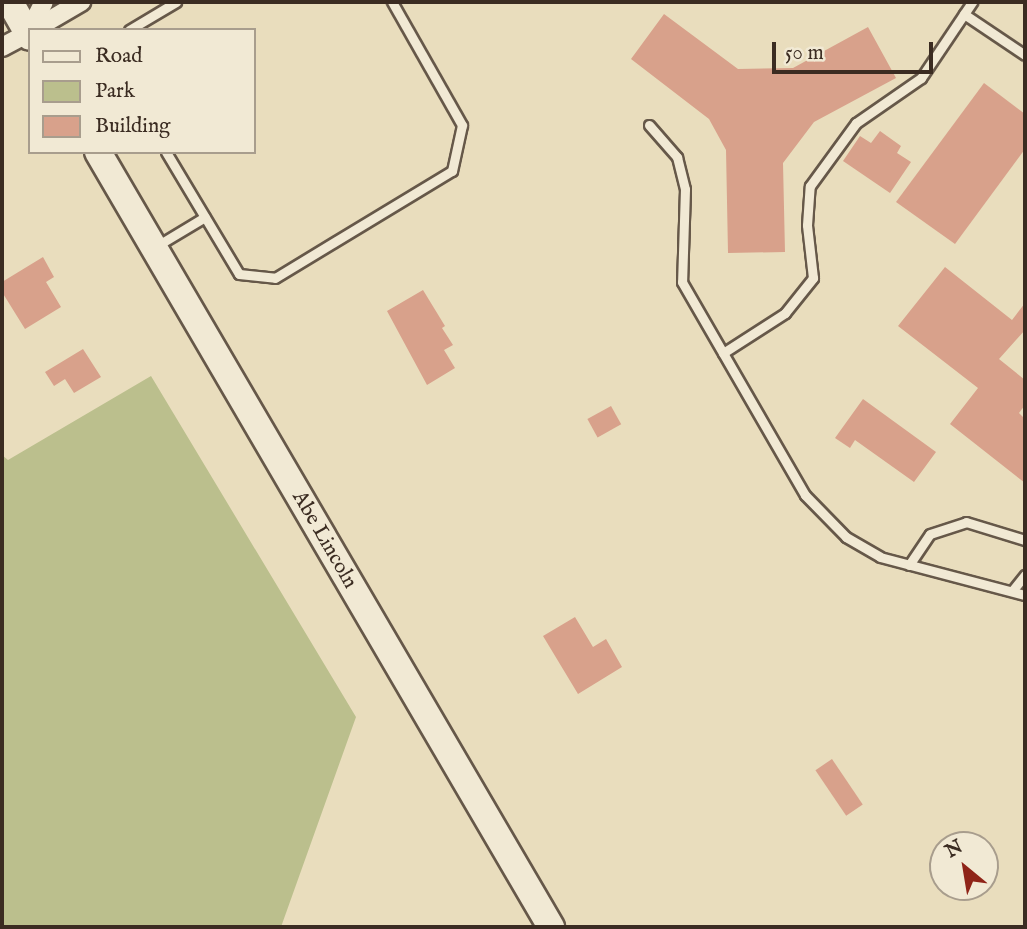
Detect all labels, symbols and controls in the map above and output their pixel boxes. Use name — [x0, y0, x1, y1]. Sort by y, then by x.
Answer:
legend — [28, 28, 256, 154]
scale bar — [775, 28, 936, 72]
text: 50 m — [785, 40, 824, 67]
text: Road — [95, 43, 142, 70]
text: Park — [95, 78, 135, 105]
text: Building — [95, 113, 170, 140]
street label: Abe Lincoln — [286, 487, 362, 593]
north arrow — [929, 831, 999, 901]
text: N — [941, 835, 968, 864]

